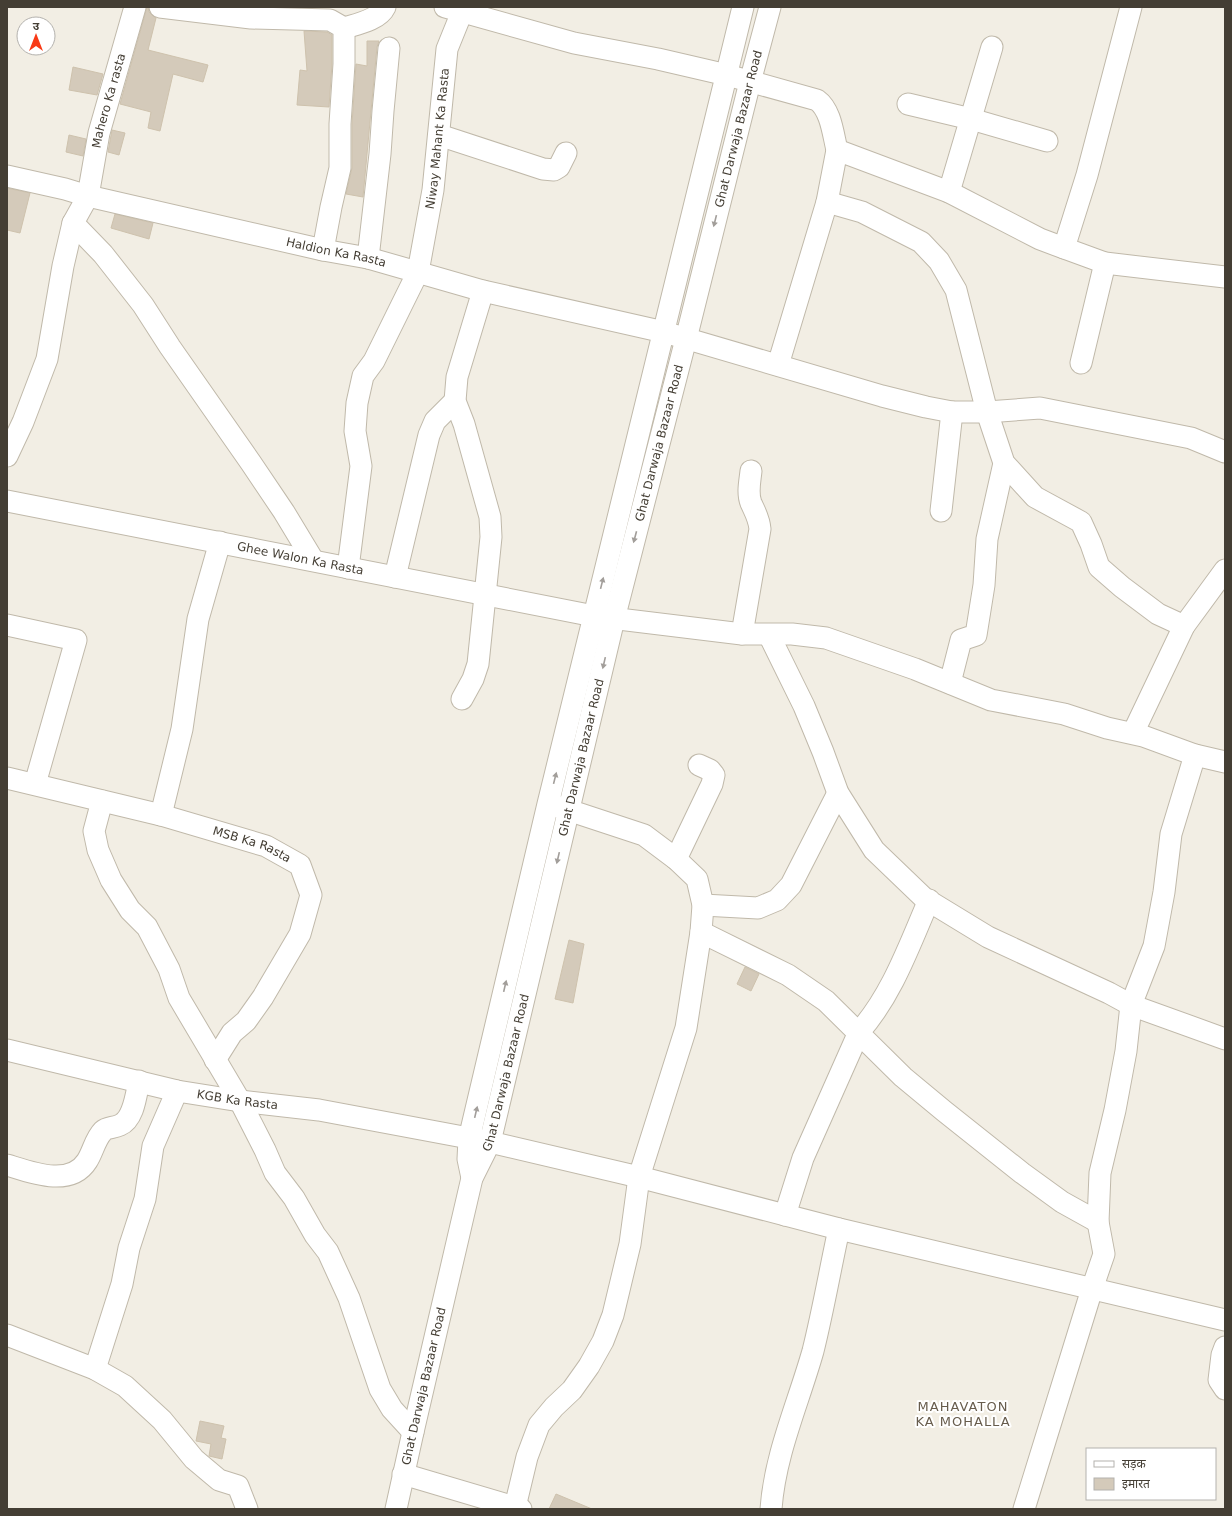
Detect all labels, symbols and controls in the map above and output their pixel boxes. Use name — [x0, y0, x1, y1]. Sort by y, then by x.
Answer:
north arrow — [16, 16, 56, 56]
text: उ — [33, 20, 40, 33]
street label: Ghat Darwaja Bazaar Road — [712, 49, 765, 209]
street label: Mahero Ka rasta — [89, 52, 128, 149]
street label: Niway Mahant Ka Rasta — [423, 67, 452, 210]
one-way arrow — [712, 215, 718, 227]
street label: Haldion Ka Rasta — [285, 235, 388, 270]
street label: Ghat Darwaja Bazaar Road — [632, 363, 686, 523]
one-way arrow — [632, 531, 638, 543]
street label: Ghee Walon Ka Rasta — [236, 539, 365, 578]
one-way arrow — [599, 577, 605, 589]
one-way arrow — [600, 657, 606, 669]
street label: Ghat Darwaja Bazaar Road — [556, 677, 607, 838]
one-way arrow — [552, 771, 558, 784]
street label: MSB Ka Rasta — [211, 824, 293, 866]
one-way arrow — [554, 852, 560, 864]
one-way arrow — [502, 980, 508, 992]
street label: Ghat Darwaja Bazaar Road — [479, 993, 532, 1154]
street label: KGB Ka Rasta — [196, 1087, 279, 1112]
one-way arrow — [473, 1106, 479, 1119]
street label: Ghat Darwaja Bazaar Road — [399, 1306, 449, 1466]
district label: MAHAVATON KA MOHALLA — [915, 1399, 1011, 1429]
legend — [1086, 1448, 1216, 1500]
text: सड़क — [1122, 1457, 1147, 1471]
text: इमारत — [1122, 1477, 1151, 1491]

